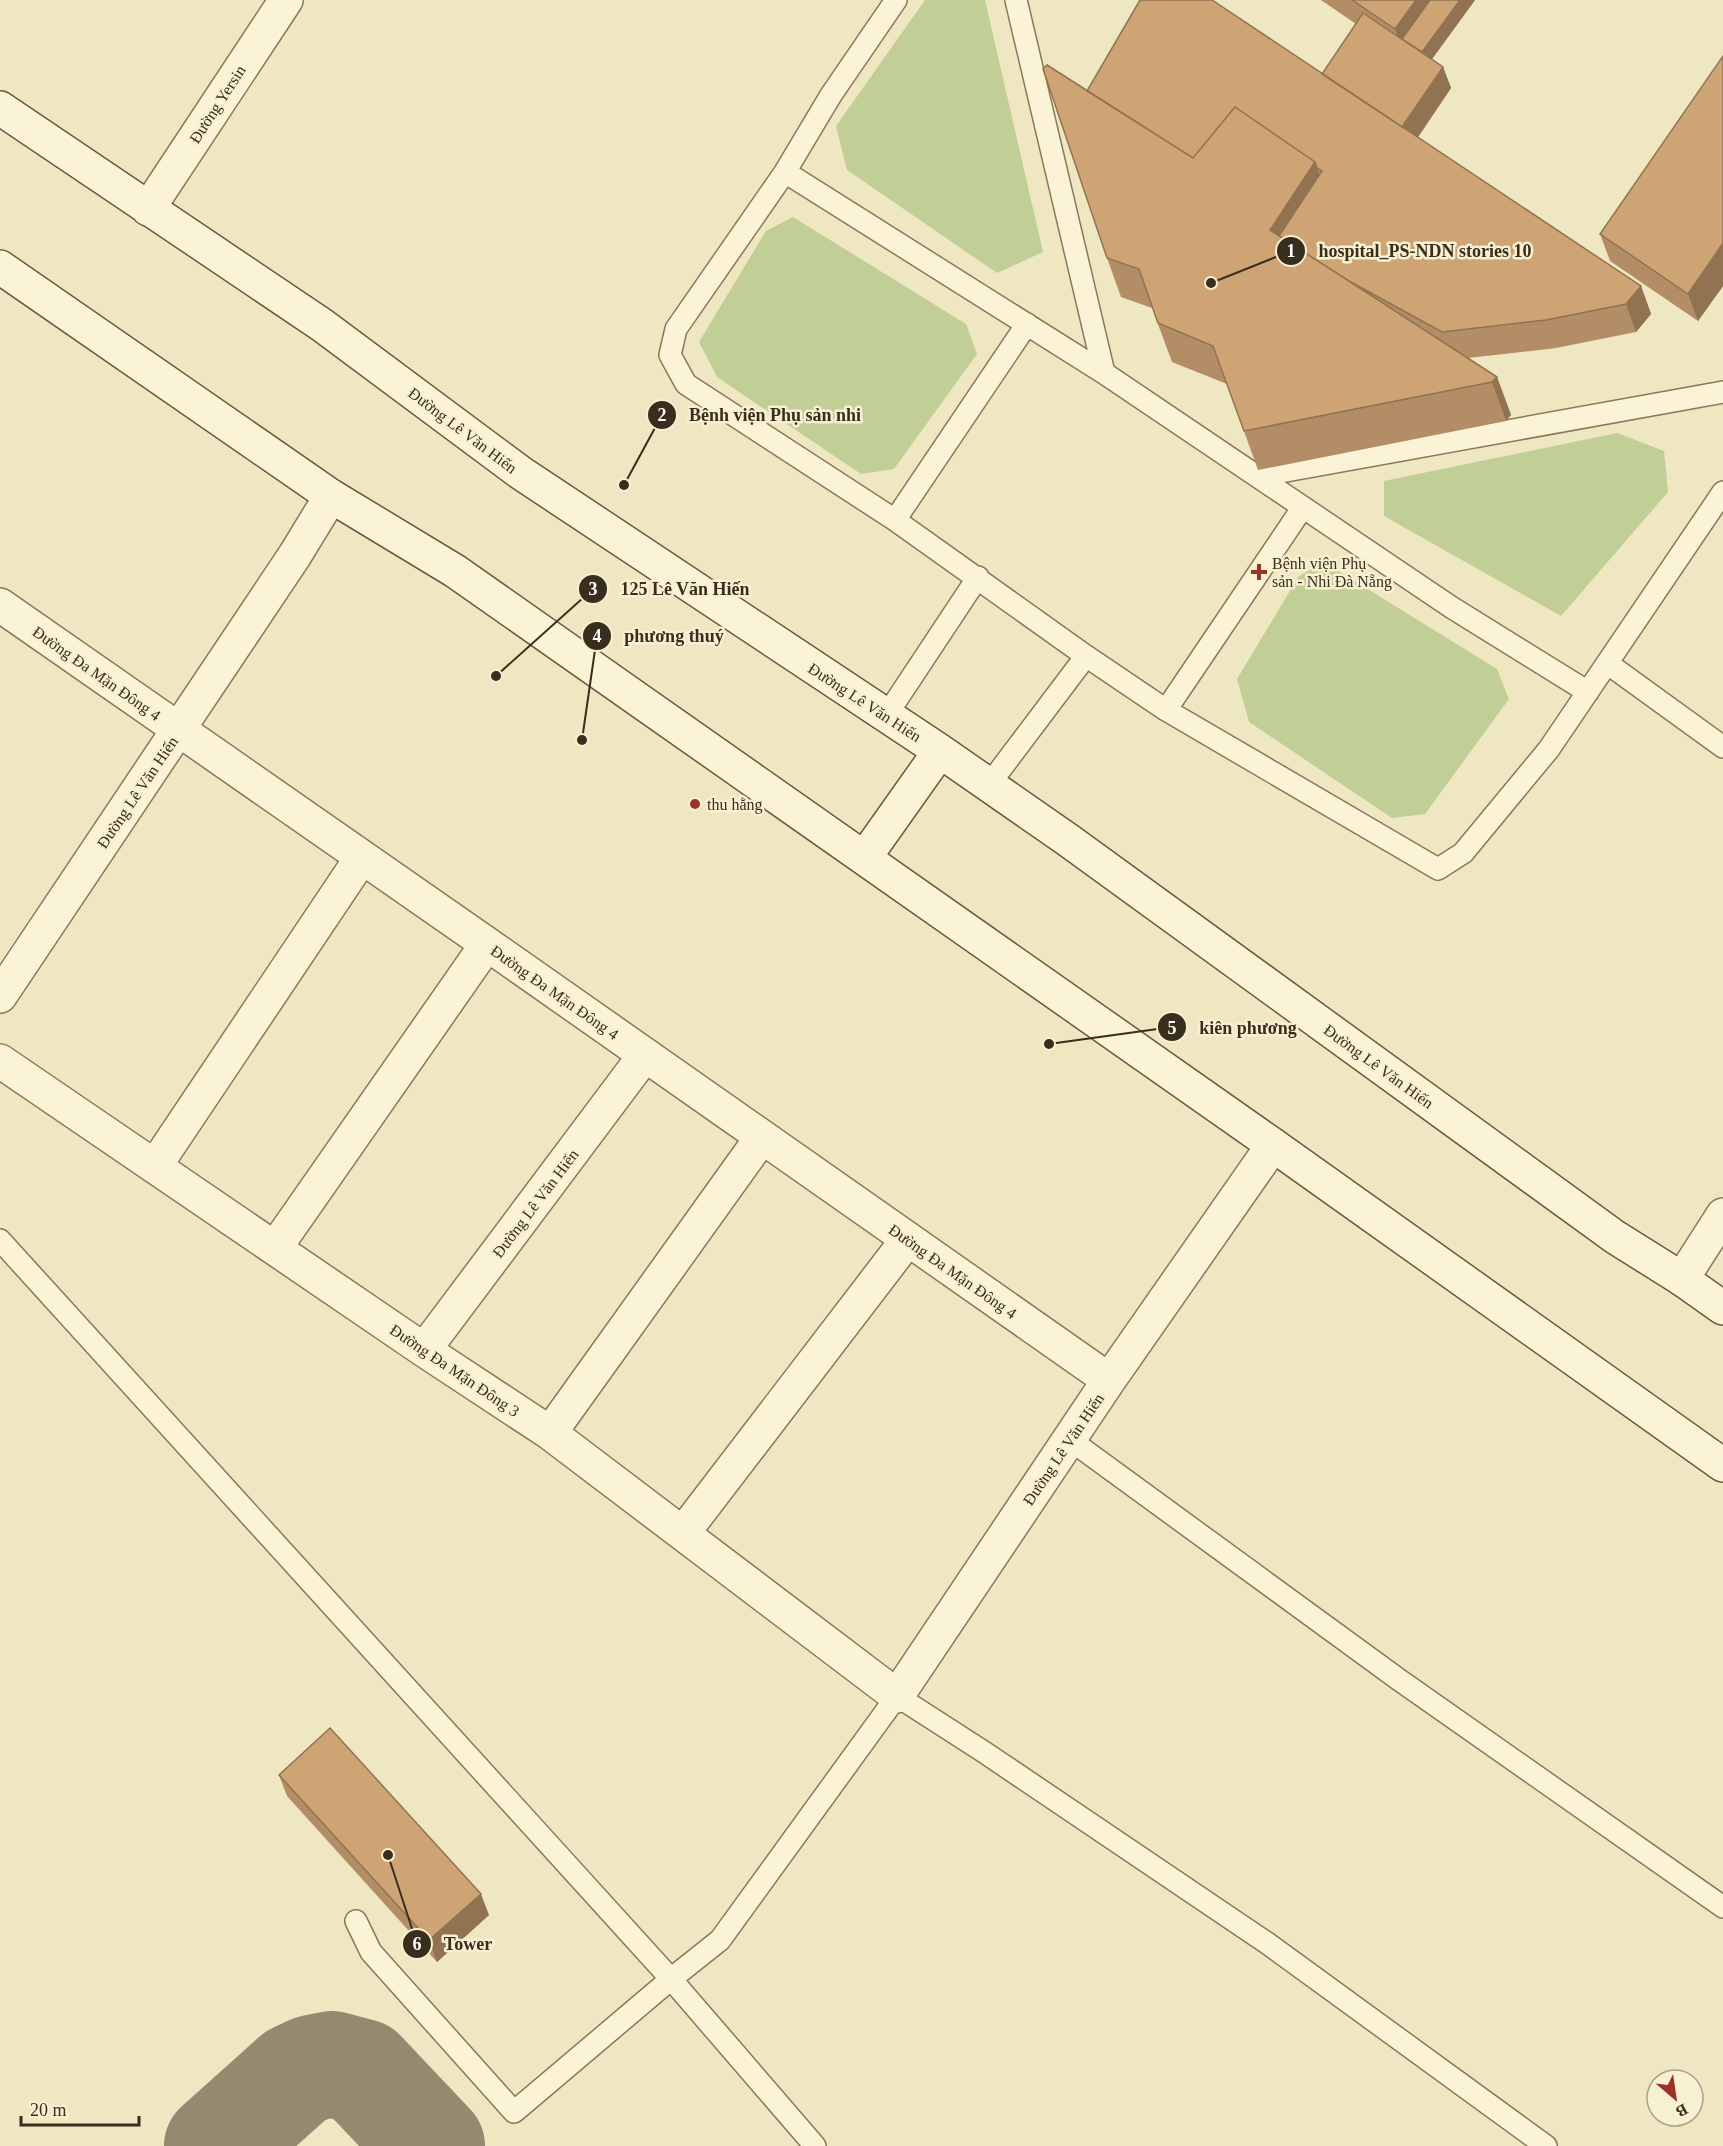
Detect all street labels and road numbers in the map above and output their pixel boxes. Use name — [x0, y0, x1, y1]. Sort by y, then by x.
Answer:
street label: Đường Yersin — [186, 62, 250, 147]
street label: Đường Lê Văn Hiến — [405, 384, 520, 477]
street label: Đường Đa Mặn Đông 4 — [29, 623, 164, 725]
street label: Đường Lê Văn Hiến — [805, 660, 924, 746]
street label: Đường Lê Văn Hiến — [94, 733, 182, 852]
street label: Đường Đa Mặn Đông 4 — [487, 942, 622, 1044]
street label: Đường Lê Văn Hiến — [1320, 1021, 1437, 1113]
street label: Đường Lê Văn Hiến — [489, 1146, 582, 1261]
street label: Đường Đa Mặn Đông 4 — [885, 1221, 1020, 1323]
street label: Đường Đa Mặn Đông 3 — [386, 1321, 523, 1421]
street label: Đường Lê Văn Hiến — [1020, 1390, 1108, 1509]

